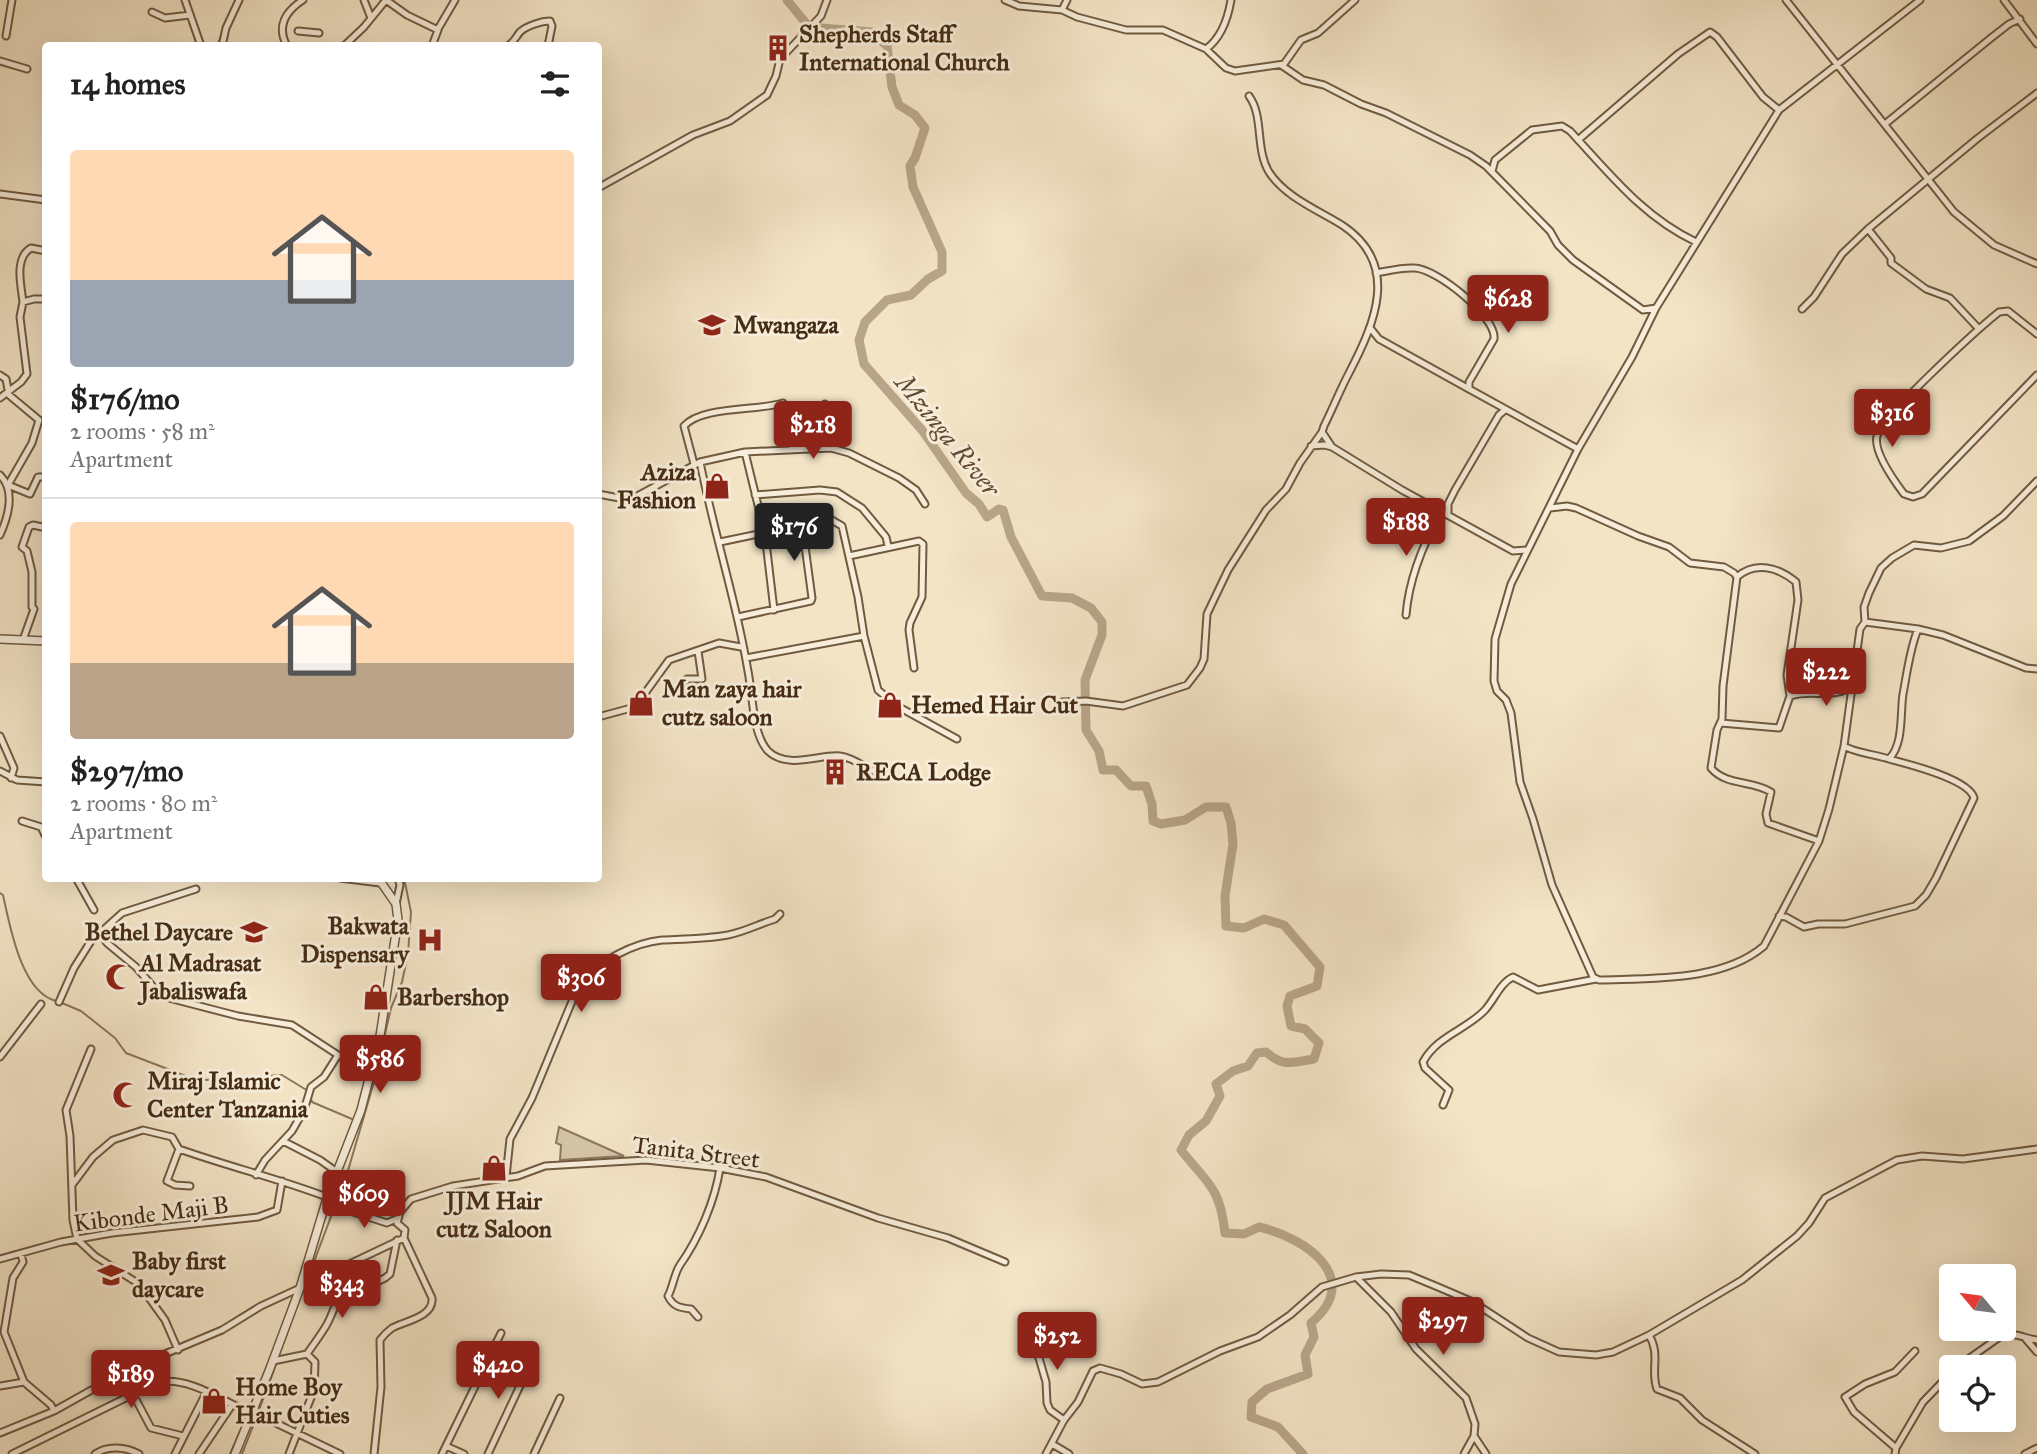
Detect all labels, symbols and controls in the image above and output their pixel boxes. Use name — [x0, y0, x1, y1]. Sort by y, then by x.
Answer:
place label: Shepherds Staff International Church — [799, 19, 1010, 77]
building icon: Shepherds Staff International Church — [763, 33, 793, 63]
icon: filters — [536, 65, 574, 103]
text: 14 homes — [70, 66, 185, 102]
icon: home — [259, 196, 385, 322]
pin: $628 — [1467, 276, 1549, 335]
text: $628 — [1483, 284, 1533, 312]
school or university icon: Mwangaza — [697, 310, 727, 340]
place label: Mwangaza — [733, 310, 839, 340]
water label: Mzinga River — [887, 365, 1008, 504]
text: $176/mo — [70, 381, 180, 417]
pin: $316 — [1851, 390, 1933, 449]
text: $316 — [1870, 398, 1914, 426]
pin: $218 — [772, 402, 854, 461]
text: $218 — [790, 410, 836, 438]
text: 2 rooms · 58 m² — [70, 417, 215, 445]
text: Apartment — [70, 445, 173, 473]
place label: Aziza Fashion — [617, 457, 697, 515]
shop icon: Aziza Fashion — [702, 471, 732, 501]
pin: $188 — [1365, 498, 1447, 558]
pin: $176 — [753, 504, 835, 563]
text: $188 — [1382, 507, 1430, 535]
text: $176 — [771, 512, 817, 540]
icon: home — [259, 568, 385, 694]
pin: $222 — [1785, 648, 1867, 708]
text: $222 — [1802, 657, 1850, 685]
place label: Man zaya hair cutz saloon — [662, 674, 802, 732]
shop icon: Man zaya hair cutz saloon — [626, 688, 656, 718]
shop icon: Hemed Hair Cut — [875, 690, 905, 720]
place label: Hemed Hair Cut — [911, 690, 1079, 720]
text: $297/mo — [70, 753, 183, 789]
building icon: RECA Lodge — [820, 757, 850, 787]
place label: RECA Lodge — [856, 757, 991, 787]
text: 2 rooms · 80 m² — [70, 789, 217, 817]
text: Apartment — [70, 817, 173, 845]
place label: Bakwata Dispensary — [301, 911, 411, 969]
place label: Bethel Daycare — [85, 917, 233, 947]
school or university icon: Bethel Daycare — [239, 917, 269, 947]
hospital icon: Bakwata Dispensary — [415, 925, 445, 955]
place label: Al Madrasat Jabaliswafa — [137, 948, 262, 1006]
pin: $306 — [540, 954, 622, 1014]
mosque icon: Al Madrasat Jabaliswafa — [104, 962, 134, 992]
text: $306 — [557, 963, 605, 991]
shop icon: Barbershop — [361, 982, 391, 1012]
place label: Barbershop — [397, 982, 509, 1012]
pin: $586 — [339, 1036, 421, 1095]
text: $586 — [356, 1044, 404, 1072]
place label: Miraj Islamic Center Tanzania — [147, 1066, 309, 1124]
mosque icon: Miraj Islamic Center Tanzania — [111, 1080, 141, 1110]
street label: Tanita Street — [631, 1129, 762, 1175]
shop icon: JJM Hair cutz Saloon — [479, 1153, 509, 1183]
pin: $609 — [323, 1170, 405, 1230]
text: $609 — [338, 1179, 390, 1207]
place label: JJM Hair cutz Saloon — [436, 1186, 552, 1244]
street label: Kibonde Maji B — [72, 1190, 230, 1238]
place label: Baby first daycare — [132, 1246, 226, 1304]
school or university icon: Baby first daycare — [96, 1260, 126, 1290]
pin: $343 — [301, 1260, 383, 1320]
north arrow — [1939, 1264, 2016, 1340]
map controls — [1939, 1264, 2016, 1432]
text: $343 — [319, 1269, 365, 1297]
pin: $297 — [1402, 1298, 1484, 1357]
text: $297 — [1418, 1306, 1468, 1334]
pin: $252 — [1016, 1312, 1098, 1372]
text: $252 — [1033, 1321, 1081, 1349]
pin: $420 — [457, 1342, 539, 1401]
pin: $189 — [90, 1350, 172, 1410]
text: $420 — [472, 1350, 524, 1378]
button: locate — [1939, 1355, 2016, 1432]
text: $189 — [107, 1359, 155, 1387]
place label: Home Boy Hair Cuties — [235, 1372, 350, 1430]
shop icon: Home Boy Hair Cuties — [199, 1386, 229, 1416]

